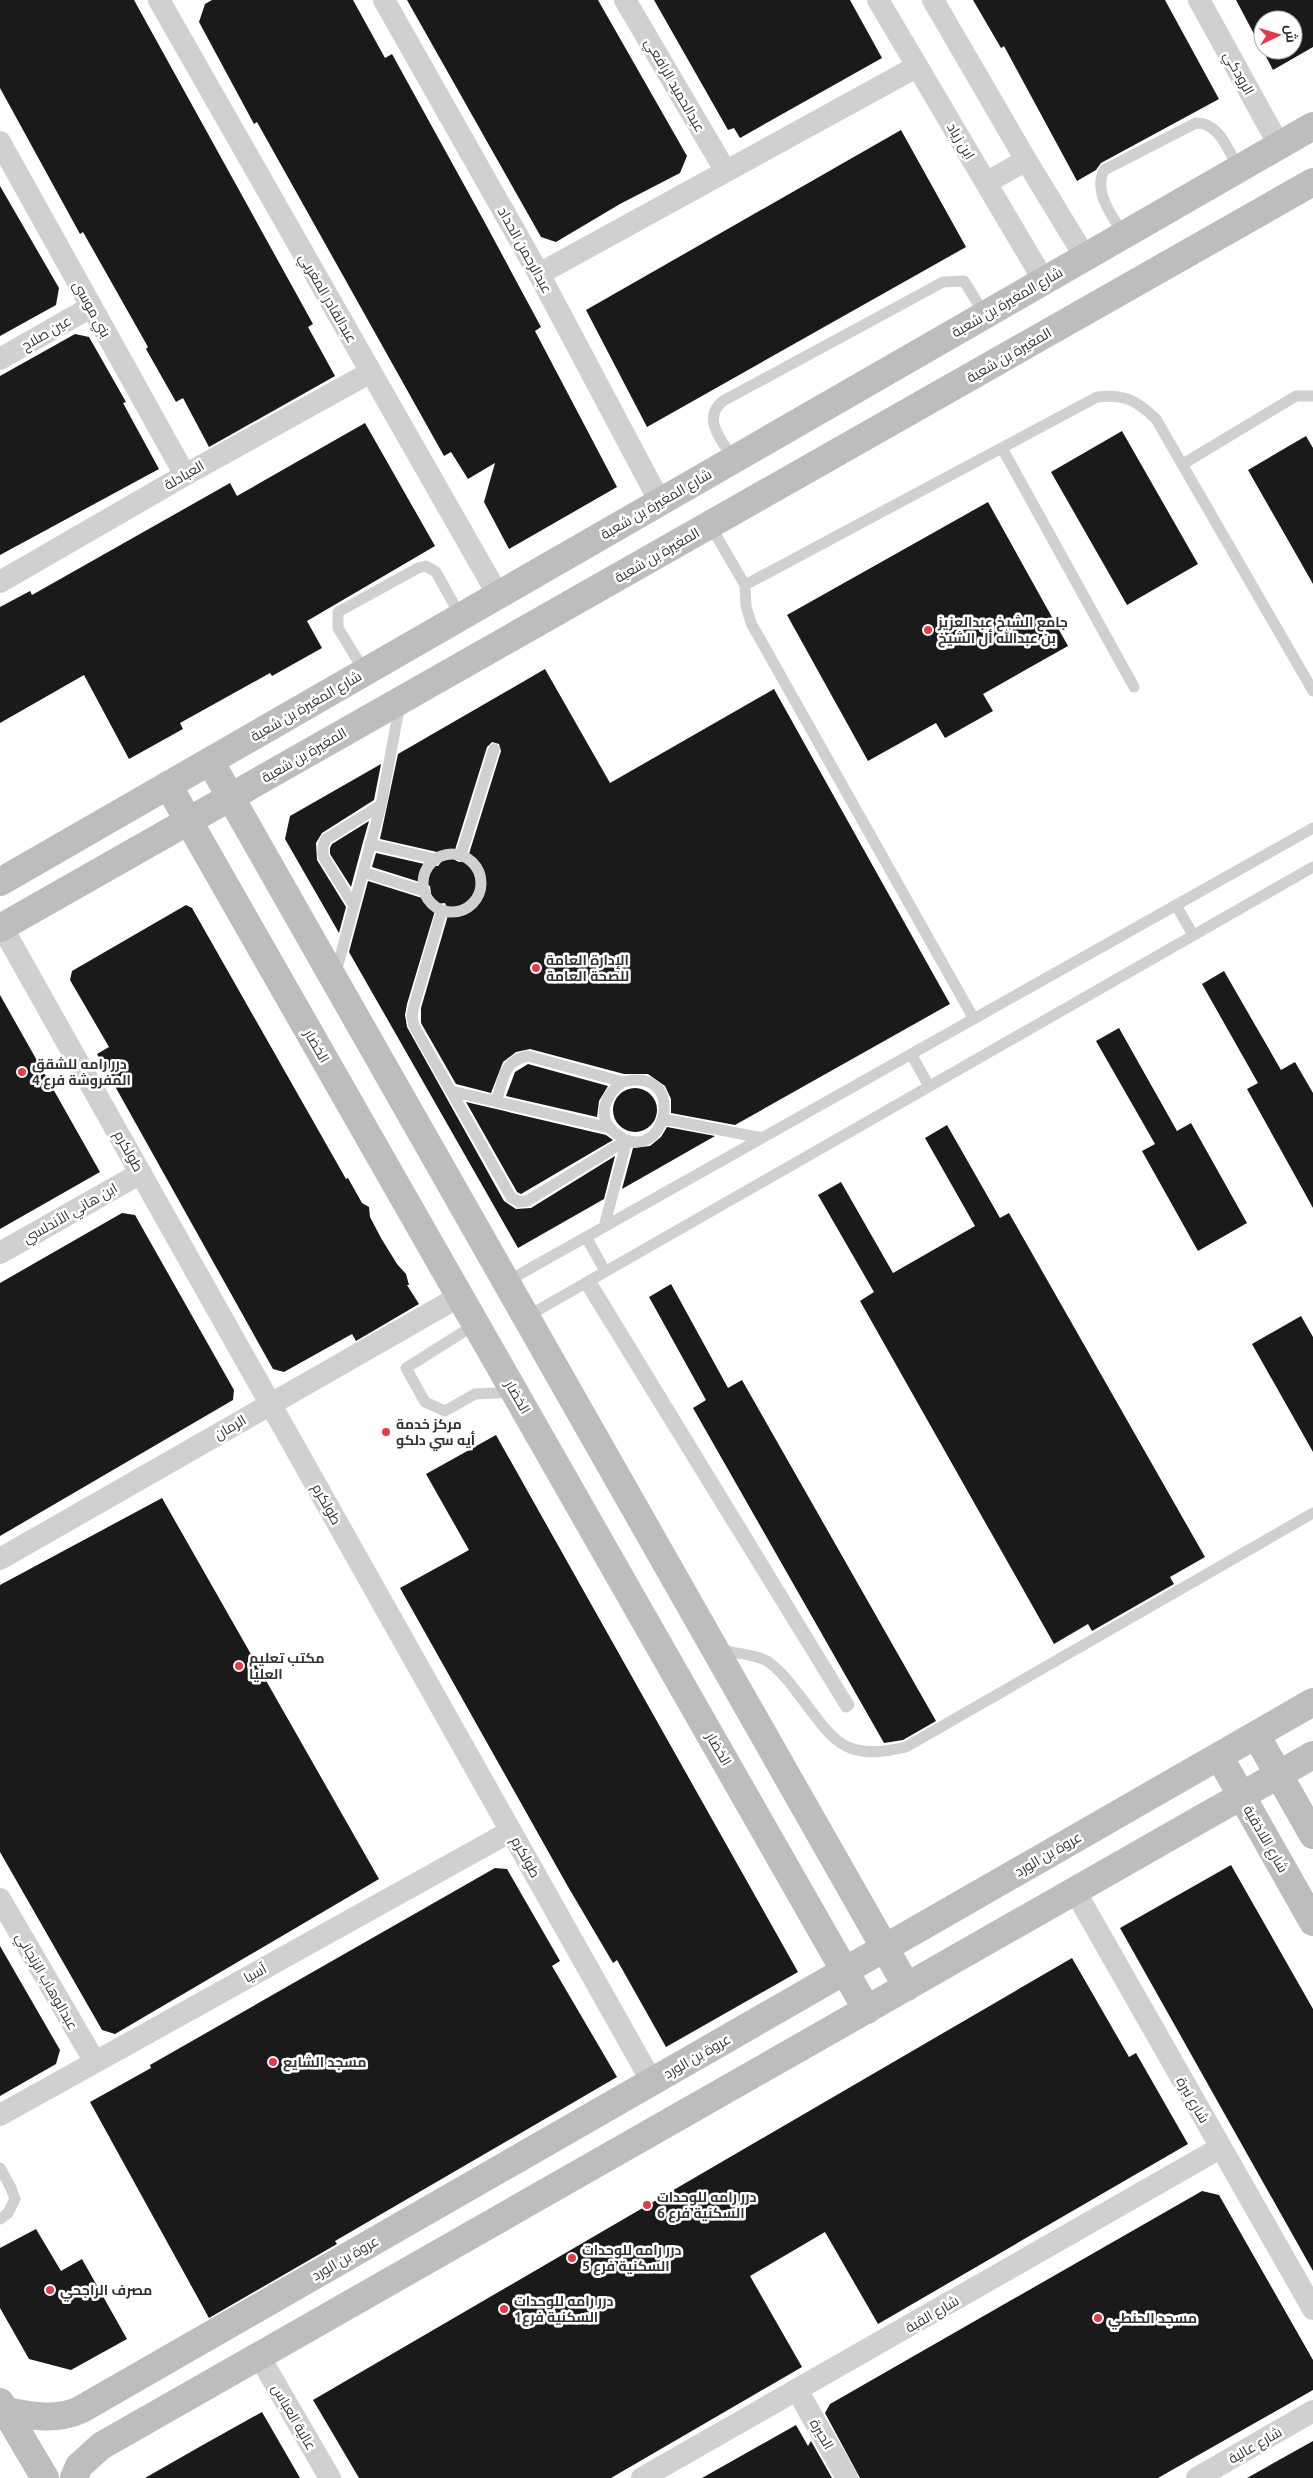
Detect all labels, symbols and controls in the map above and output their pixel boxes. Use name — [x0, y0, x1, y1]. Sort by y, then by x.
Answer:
north arrow — [1253, 10, 1303, 60]
text: ش — [1281, 24, 1300, 44]
street label: عبدالحميد الرافعي — [638, 35, 708, 137]
street label: الرودكي — [1217, 48, 1257, 100]
street label: ابن زياد — [944, 120, 978, 162]
street label: عبدالرحمن الحداد — [495, 204, 555, 296]
street label: عبدالقادر المغربي — [292, 250, 360, 348]
street label: شارع المغيرة بن شعبة — [949, 264, 1066, 341]
street label: بني موسى — [66, 278, 114, 342]
street label: عين صلاح — [18, 312, 74, 354]
street label: المغيرة بن شعبة — [964, 324, 1054, 386]
street label: العبادلة — [161, 457, 207, 493]
street label: شارع المغيرة بن شعبة — [598, 466, 715, 543]
street label: المغيرة بن شعبة — [612, 524, 702, 586]
place label: جامع الشيخ عبدالعزيز بن عبدالله أل الشيخ — [937, 614, 1068, 648]
marker: جامع الشيخ عبدالعزيز بن عبدالله أل الشيخ — [922, 624, 934, 636]
street label: شارع المغيرة بن شعبة — [248, 668, 365, 745]
street label: المغيرة بن شعبة — [259, 724, 349, 786]
place label: الإدارة العامة للصحة العامة — [546, 952, 629, 984]
marker: الإدارة العامة للصحة العامة — [530, 962, 542, 974]
street label: الخضار — [301, 1026, 333, 1066]
place label: درر رامه للشقق المفروشة فرع 4 — [32, 1056, 131, 1090]
marker: درر رامه للشقق المفروشة فرع 4 — [16, 1066, 28, 1078]
street label: طولكرم — [109, 1128, 147, 1175]
street label: ابن هاني الأندلسي — [20, 1180, 122, 1250]
street label: الخضار — [502, 1377, 534, 1417]
street label: الرمان — [211, 1412, 249, 1442]
place label: مركز خدمة أيه سي دلكو — [396, 1416, 475, 1451]
marker: مركز خدمة أيه سي دلكو — [380, 1426, 392, 1438]
street label: طولكرم — [307, 1481, 345, 1528]
place label: مكتب تعليم العليا — [249, 1650, 325, 1682]
marker: مكتب تعليم العليا — [233, 1660, 245, 1672]
street label: الخضار — [703, 1729, 735, 1769]
street label: شارع اللاذقية — [1240, 1803, 1292, 1876]
street label: عروة بن الورد — [1012, 1828, 1084, 1880]
street label: طولكرم — [506, 1834, 544, 1881]
street label: عبدالوهاب الزنجاني — [9, 1930, 81, 2034]
street label: آسيا — [241, 1960, 269, 1986]
street label: عروة بن الورد — [661, 2030, 733, 2082]
place label: مسجد الشايع — [283, 2054, 366, 2072]
marker: مسجد الشايع — [267, 2056, 279, 2068]
street label: شارع نبرة — [1173, 2074, 1213, 2126]
place label: درر رامه للوحدات السكنية فرع 6 — [657, 2189, 756, 2223]
marker: درر رامه للوحدات السكنية فرع 6 — [641, 2199, 653, 2211]
street label: عروة بن الورد — [309, 2232, 381, 2284]
place label: درر رامه للوحدات السكنية فرع 5 — [582, 2242, 681, 2276]
marker: درر رامه للوحدات السكنية فرع 5 — [566, 2252, 578, 2264]
place label: مصرف الراجحي — [60, 2282, 152, 2302]
marker: مصرف الراجحي — [44, 2284, 56, 2296]
street label: شارع القبة — [902, 2292, 962, 2337]
place label: درر رامه للوحدات السكنية فرع1 — [514, 2293, 613, 2327]
marker: درر رامه للوحدات السكنية فرع1 — [498, 2303, 510, 2315]
place label: مسجد الحنطي — [1108, 2310, 1197, 2330]
marker: مسجد الحنطي — [1092, 2312, 1104, 2324]
street label: عالية العباس — [269, 2381, 319, 2453]
street label: الحيرة — [807, 2416, 837, 2452]
street label: شارع عالية — [1226, 2423, 1285, 2467]

